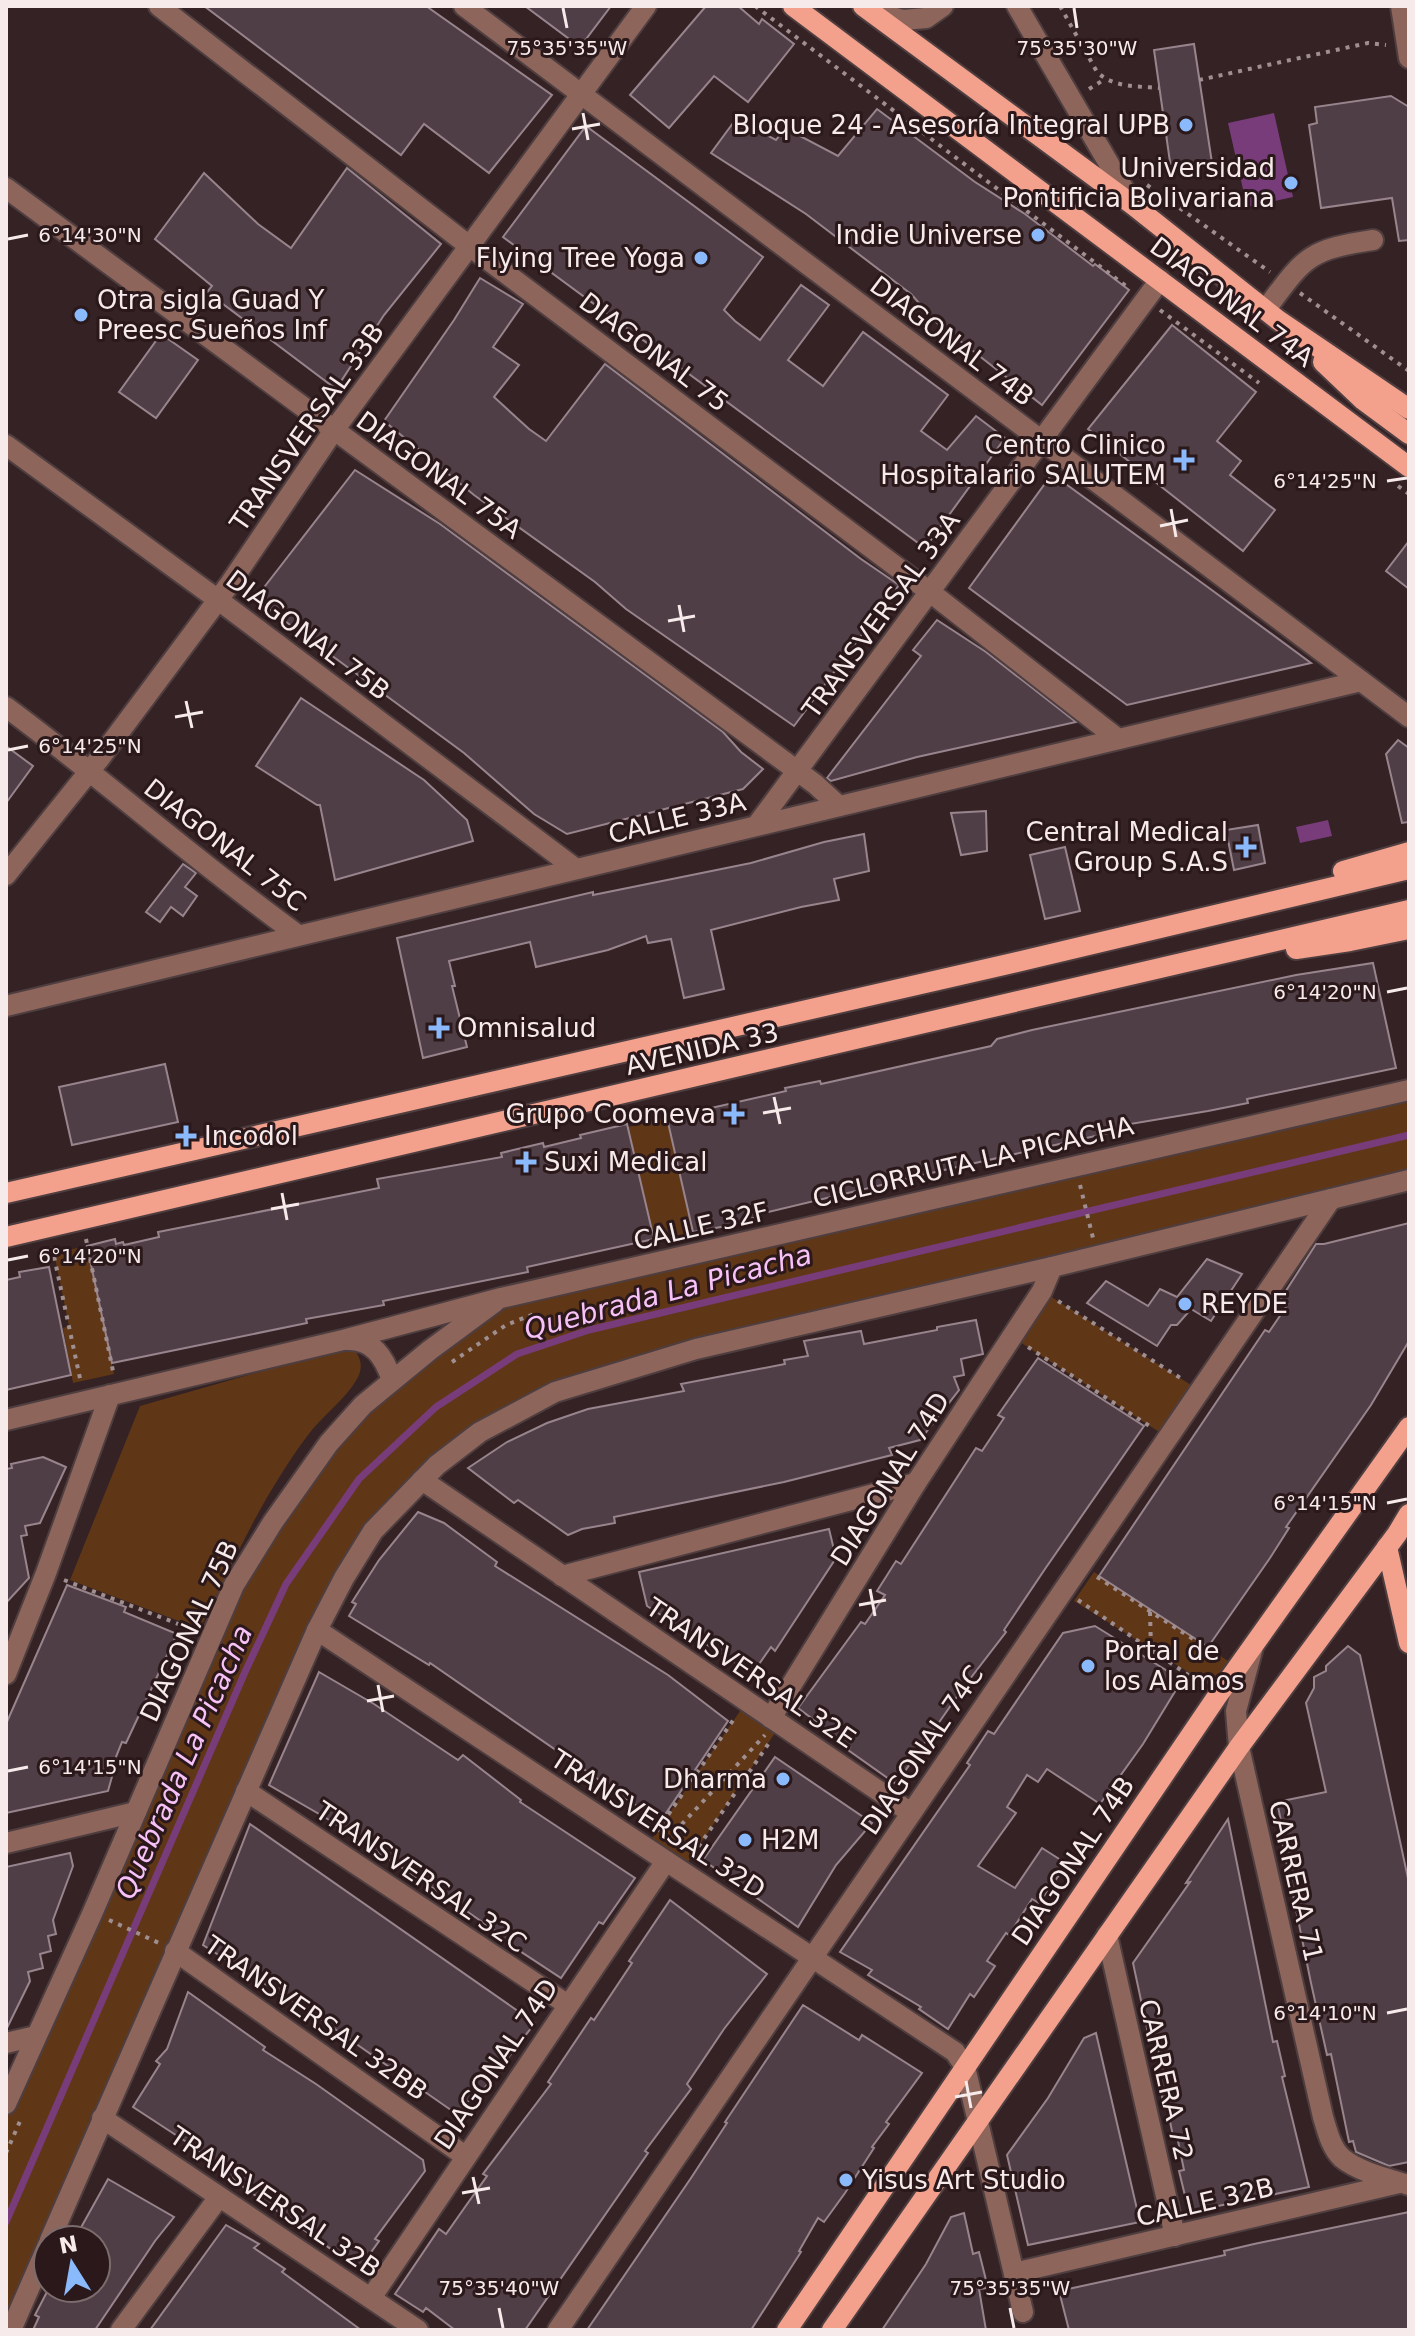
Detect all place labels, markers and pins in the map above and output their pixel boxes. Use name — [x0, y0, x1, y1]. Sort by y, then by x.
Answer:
place label: Bloque 24 - Asesoría Integral UPB — [732, 110, 1170, 140]
marker: Bloque 24 - Asesoría Integral UPB — [1177, 116, 1195, 134]
place label: Universidad Pontificia Bolivariana — [1003, 153, 1275, 213]
marker: Universidad Pontificia Bolivariana — [1282, 174, 1300, 192]
place label: Indie Universe — [836, 220, 1022, 250]
marker: Indie Universe — [1029, 226, 1047, 244]
place label: Flying Tree Yoga — [476, 243, 685, 273]
marker: Flying Tree Yoga — [692, 249, 710, 267]
place label: Otra sigla Guad Y Preesc Sueños Inf — [97, 285, 328, 345]
marker: Otra sigla Guad Y Preesc Sueños Inf — [72, 306, 90, 324]
place label: Centro Clinico Hospitalario SALUTEM — [880, 430, 1166, 490]
marker: Centro Clinico Hospitalario SALUTEM — [1173, 449, 1195, 471]
place label: Central Medical Group S.A.S — [1025, 817, 1228, 877]
marker: Central Medical Group S.A.S — [1235, 836, 1257, 858]
place label: Omnisalud — [457, 1013, 596, 1043]
marker: Omnisalud — [428, 1017, 450, 1039]
place label: Grupo Coomeva — [505, 1099, 716, 1129]
marker: Grupo Coomeva — [723, 1103, 745, 1125]
place label: Incodol — [204, 1121, 298, 1151]
marker: Incodol — [175, 1125, 197, 1147]
place label: Suxi Medical — [544, 1147, 707, 1177]
marker: Suxi Medical — [515, 1151, 537, 1173]
place label: REYDE — [1201, 1289, 1288, 1319]
marker: REYDE — [1176, 1295, 1194, 1313]
place label: Portal de los Alamos — [1104, 1636, 1245, 1696]
marker: Portal de los Alamos — [1079, 1657, 1097, 1675]
place label: Dharma — [663, 1764, 767, 1794]
marker: Dharma — [774, 1770, 792, 1788]
place label: H2M — [761, 1825, 820, 1855]
marker: H2M — [736, 1831, 754, 1849]
place label: Yisus Art Studio — [861, 2165, 1066, 2195]
marker: Yisus Art Studio — [837, 2171, 855, 2189]

